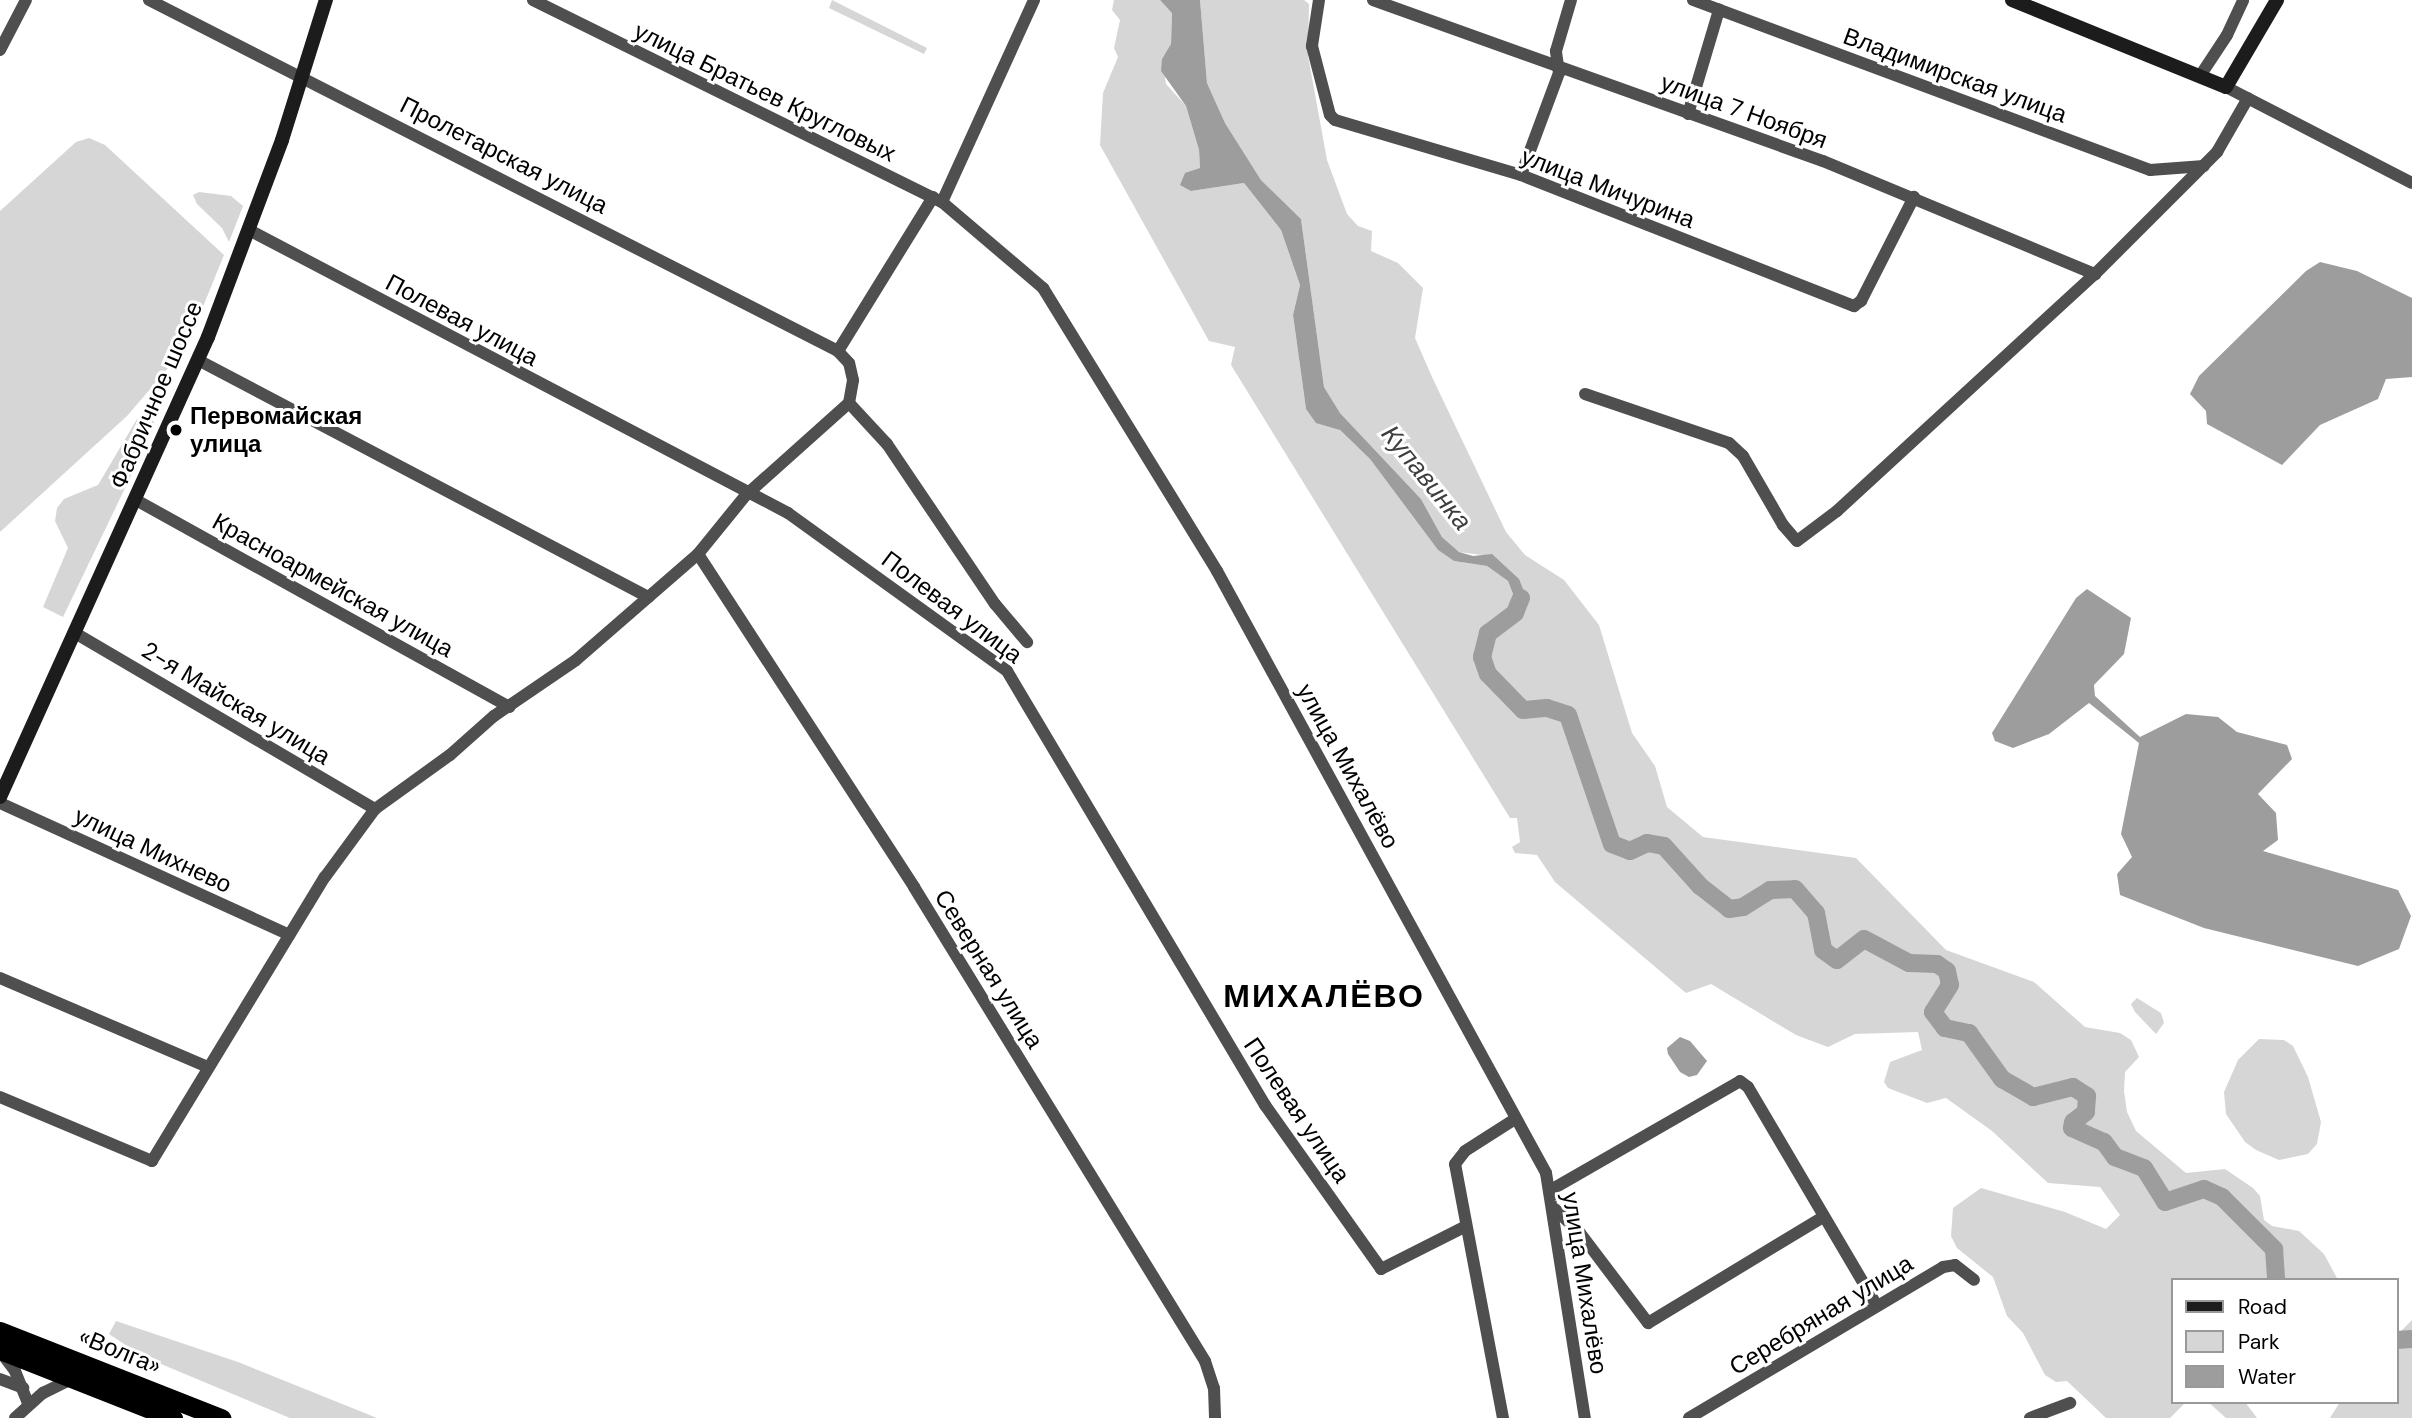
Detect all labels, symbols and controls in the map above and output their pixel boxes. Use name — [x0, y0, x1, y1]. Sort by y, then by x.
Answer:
street label: улица Братьев Кругловых — [630, 16, 900, 168]
street label: Владимирская улица — [1839, 21, 2071, 129]
street label: улица 7 Ноября — [1657, 68, 1831, 154]
street label: Пролетарская улица — [395, 90, 613, 220]
street label: улица Мичурина — [1517, 142, 1699, 234]
street label: Полевая улица — [381, 268, 543, 372]
street label: Фабричное шоссе — [103, 297, 209, 493]
place label: Первомайская улица — [190, 402, 362, 458]
water label: Купавинка — [1374, 419, 1478, 537]
marker: Первомайская улица — [168, 422, 184, 438]
street label: Красноармейская улица — [208, 507, 458, 663]
street label: Полевая улица — [876, 545, 1028, 669]
street label: 2-я Майская улица — [136, 635, 336, 771]
street label: улица Михалёво — [1291, 679, 1405, 853]
street label: улица Михнево — [70, 801, 236, 899]
street label: Северная улица — [929, 884, 1049, 1054]
district label: МИХАЛЁВО — [1224, 977, 1424, 1015]
street label: Полевая улица — [1238, 1032, 1356, 1188]
street label: улица Михалёво — [1556, 1190, 1614, 1376]
street label: Серебряная улица — [1724, 1249, 1918, 1381]
legend — [2170, 1278, 2398, 1404]
text: Road — [2238, 1293, 2287, 1321]
street label: «Волга» — [75, 1322, 165, 1380]
text: Park — [2238, 1328, 2279, 1356]
text: Water — [2238, 1363, 2296, 1391]

